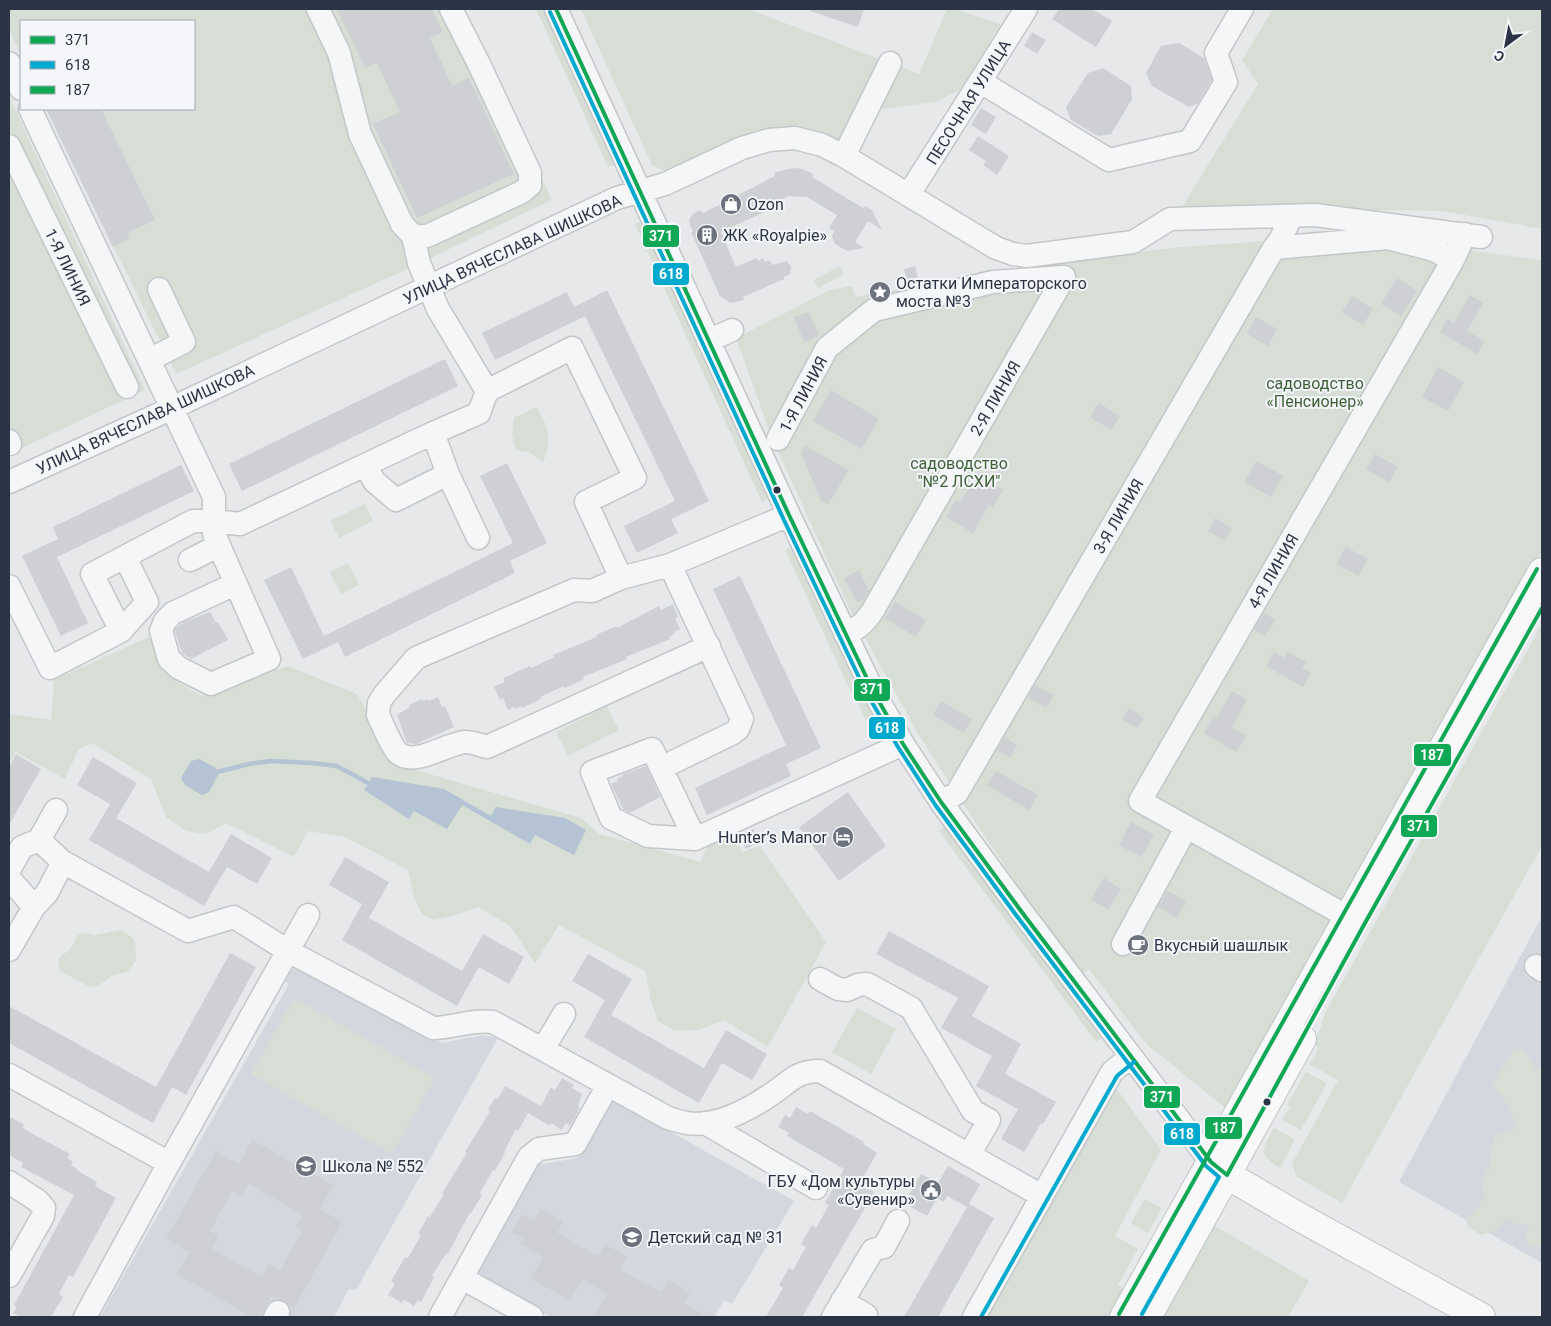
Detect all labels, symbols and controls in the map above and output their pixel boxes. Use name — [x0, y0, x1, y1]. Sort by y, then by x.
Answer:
legend — [20, 20, 195, 110]
north arrow — [1481, 20, 1531, 70]
text: 371 — [65, 31, 90, 49]
street label: ПЕСОЧНАЯ УЛИЦА — [922, 36, 1015, 168]
text: С — [1491, 47, 1507, 65]
text: 618 — [65, 56, 90, 74]
text: 187 — [65, 81, 90, 99]
street label: УЛИЦА ВЯЧЕСЛАВА ШИШКОВА — [400, 190, 625, 308]
shop icon: Ozon — [719, 192, 743, 216]
place label: Ozon — [747, 195, 784, 214]
building icon: ЖК «Royalpie» — [695, 223, 719, 247]
line badge: 371 — [642, 224, 680, 248]
street label: 1-Я ЛИНИЯ — [41, 226, 94, 309]
place label: ЖК «Royalpie» — [723, 226, 827, 245]
text: 371 — [649, 228, 673, 244]
line badge: 618 — [652, 262, 690, 286]
text: 618 — [659, 266, 683, 282]
place label: Остатки Императорского моста №3 — [896, 274, 1087, 311]
place icon: Остатки Императорского моста №3 — [868, 280, 892, 304]
street label: 1-Я ЛИНИЯ — [775, 353, 831, 435]
street label: 2-Я ЛИНИЯ — [966, 357, 1024, 439]
street label: УЛИЦА ВЯЧЕСЛАВА ШИШКОВА — [33, 360, 258, 478]
park label: садоводство «Пенсионер» — [1266, 374, 1364, 411]
park label: садоводство "№2 ЛСХИ" — [910, 454, 1008, 491]
street label: 3-Я ЛИНИЯ — [1089, 475, 1147, 557]
unlabelled marker — [772, 485, 782, 495]
street label: 4-Я ЛИНИЯ — [1244, 530, 1302, 612]
line badge: 371 — [853, 678, 891, 702]
text: 371 — [860, 681, 884, 697]
line badge: 618 — [868, 716, 906, 740]
text: 618 — [875, 720, 899, 736]
line badge: 187 — [1413, 743, 1452, 767]
text: 187 — [1420, 747, 1444, 763]
line badge: 371 — [1400, 814, 1438, 838]
text: 371 — [1407, 818, 1431, 834]
hotel icon: Hunter’s Manor — [831, 825, 855, 849]
place label: Hunter’s Manor — [718, 828, 828, 847]
cafe icon: Вкусный шашлык — [1126, 933, 1150, 957]
place label: Вкусный шашлык — [1154, 936, 1289, 955]
line badge: 371 — [1143, 1085, 1181, 1109]
text: 371 — [1150, 1089, 1174, 1105]
unlabelled marker — [1262, 1097, 1272, 1107]
line badge: 187 — [1204, 1116, 1243, 1140]
text: 187 — [1212, 1120, 1236, 1136]
line badge: 618 — [1163, 1122, 1201, 1146]
text: 618 — [1170, 1126, 1194, 1142]
school or university icon: Школа № 552 — [294, 1154, 318, 1178]
place label: Школа № 552 — [322, 1157, 424, 1176]
place label: ГБУ «Дом культуры «Сувенир» — [768, 1172, 915, 1209]
public building icon: ГБУ «Дом культуры «Сувенир» — [919, 1178, 943, 1202]
school or university icon: Детский сад № 31 — [620, 1225, 644, 1249]
place label: Детский сад № 31 — [648, 1228, 784, 1247]

